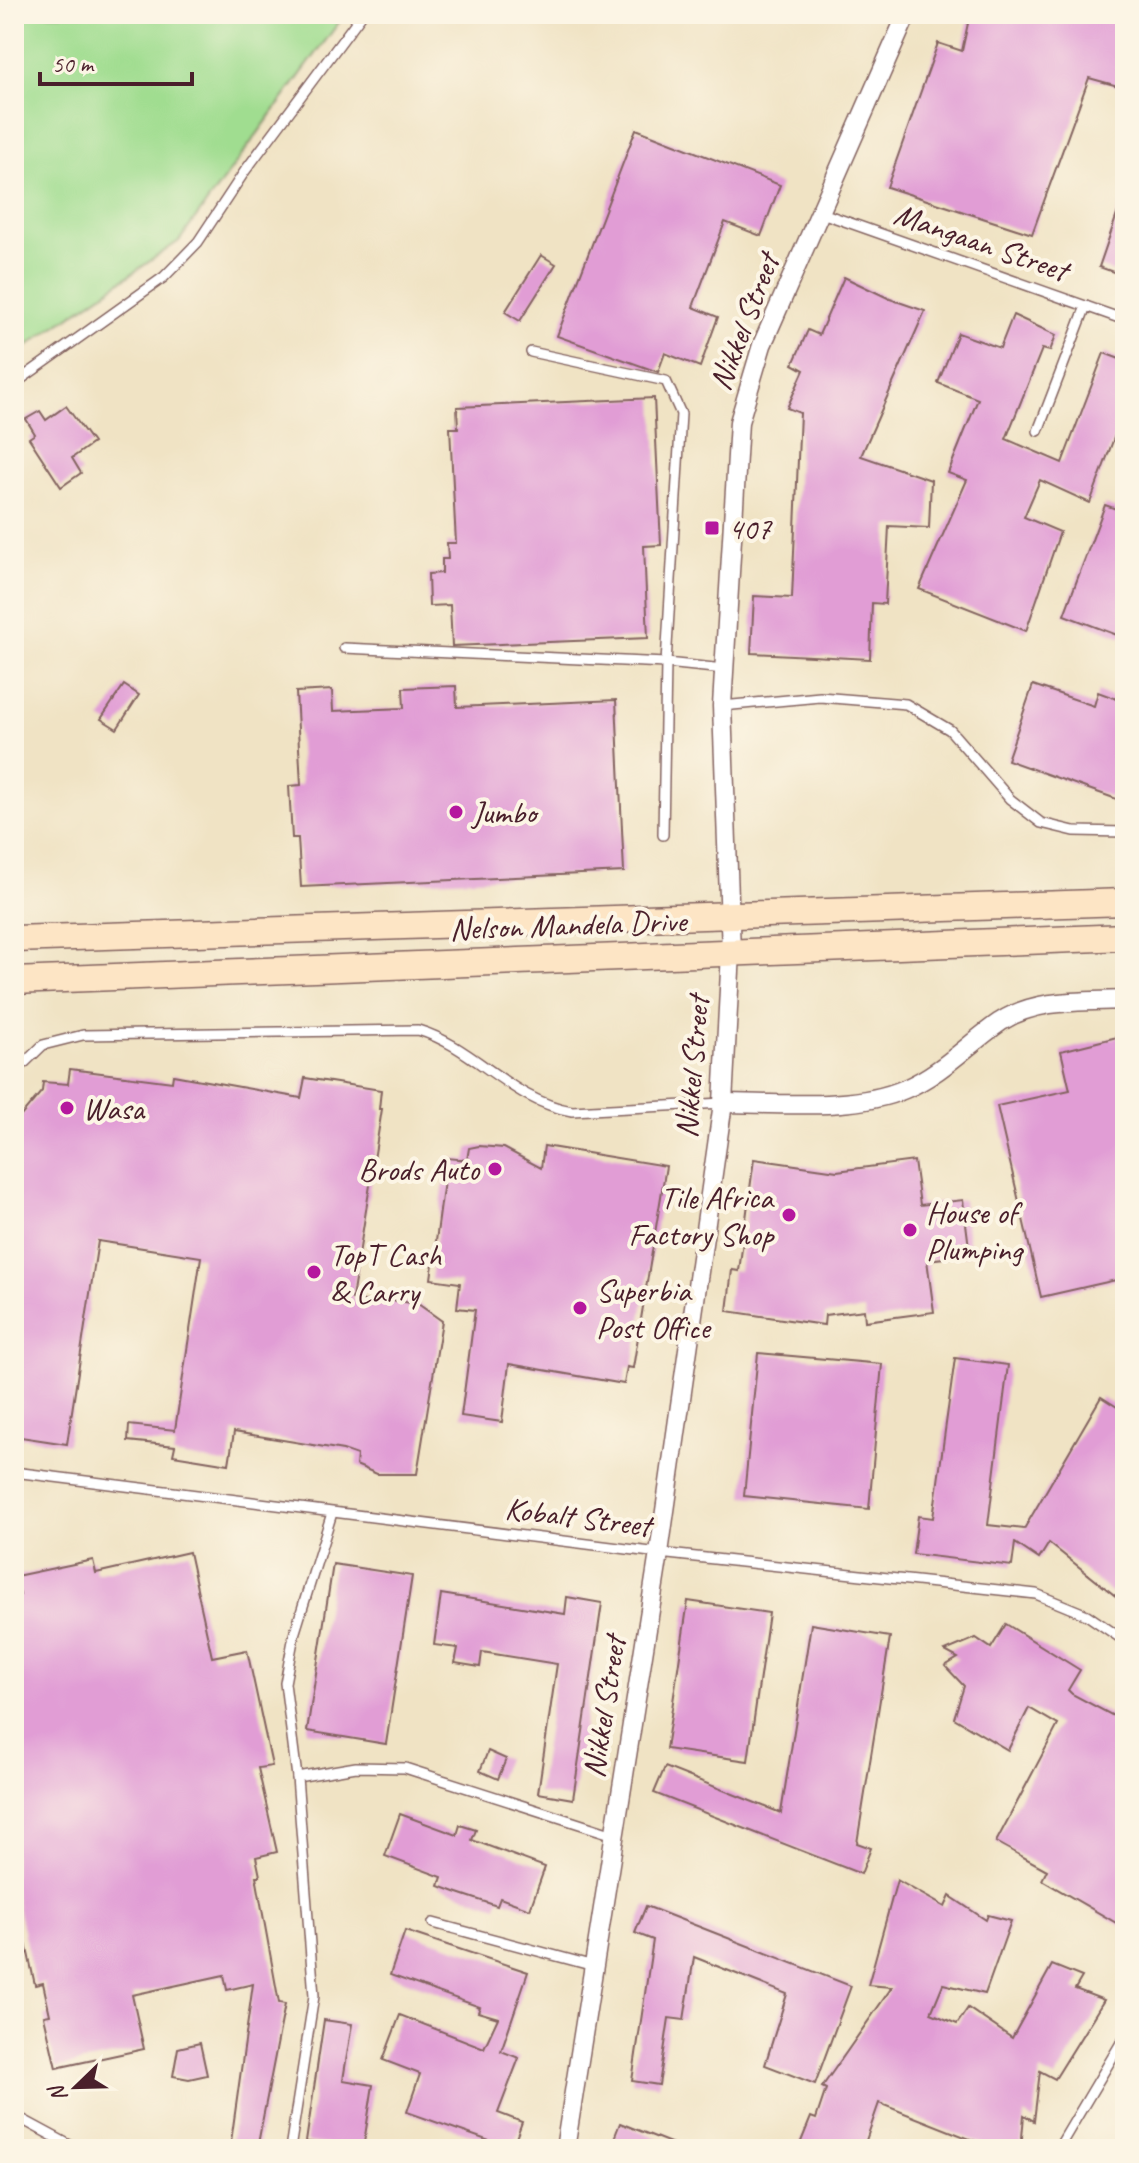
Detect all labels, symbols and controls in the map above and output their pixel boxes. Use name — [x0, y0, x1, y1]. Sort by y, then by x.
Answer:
scale bar — [40, 36, 192, 86]
text: 50 m — [52, 49, 95, 79]
street label: Mangaan Street — [889, 193, 1077, 292]
street label: Nikkel Street — [699, 244, 790, 396]
place label: 407 — [728, 508, 773, 549]
marker: 407 — [703, 519, 721, 537]
place label: Jumbo — [470, 792, 540, 833]
marker: Jumbo — [447, 803, 465, 821]
street label: Nelson Mandela Drive — [449, 900, 690, 950]
street label: Nikkel Street — [665, 990, 719, 1140]
place label: Wasa — [83, 1088, 146, 1129]
marker: Wasa — [58, 1099, 76, 1117]
place label: Brods Auto — [359, 1149, 481, 1190]
marker: Brods Auto — [486, 1160, 504, 1178]
place label: Tile Africa Factory Shop — [629, 1177, 775, 1255]
place label: House of Plumping — [926, 1192, 1024, 1270]
marker: Tile Africa Factory Shop — [780, 1206, 798, 1224]
marker: House of Plumping — [901, 1221, 919, 1239]
place label: TopT Cash & Carry — [330, 1234, 442, 1312]
marker: TopT Cash & Carry — [305, 1263, 323, 1281]
place label: Superbia Post Office — [596, 1270, 712, 1348]
marker: Superbia Post Office — [571, 1299, 589, 1317]
street label: Kobalt Street — [503, 1488, 657, 1547]
street label: Nikkel Street — [573, 1629, 636, 1781]
north arrow — [36, 2047, 116, 2127]
text: N — [42, 2080, 74, 2106]

